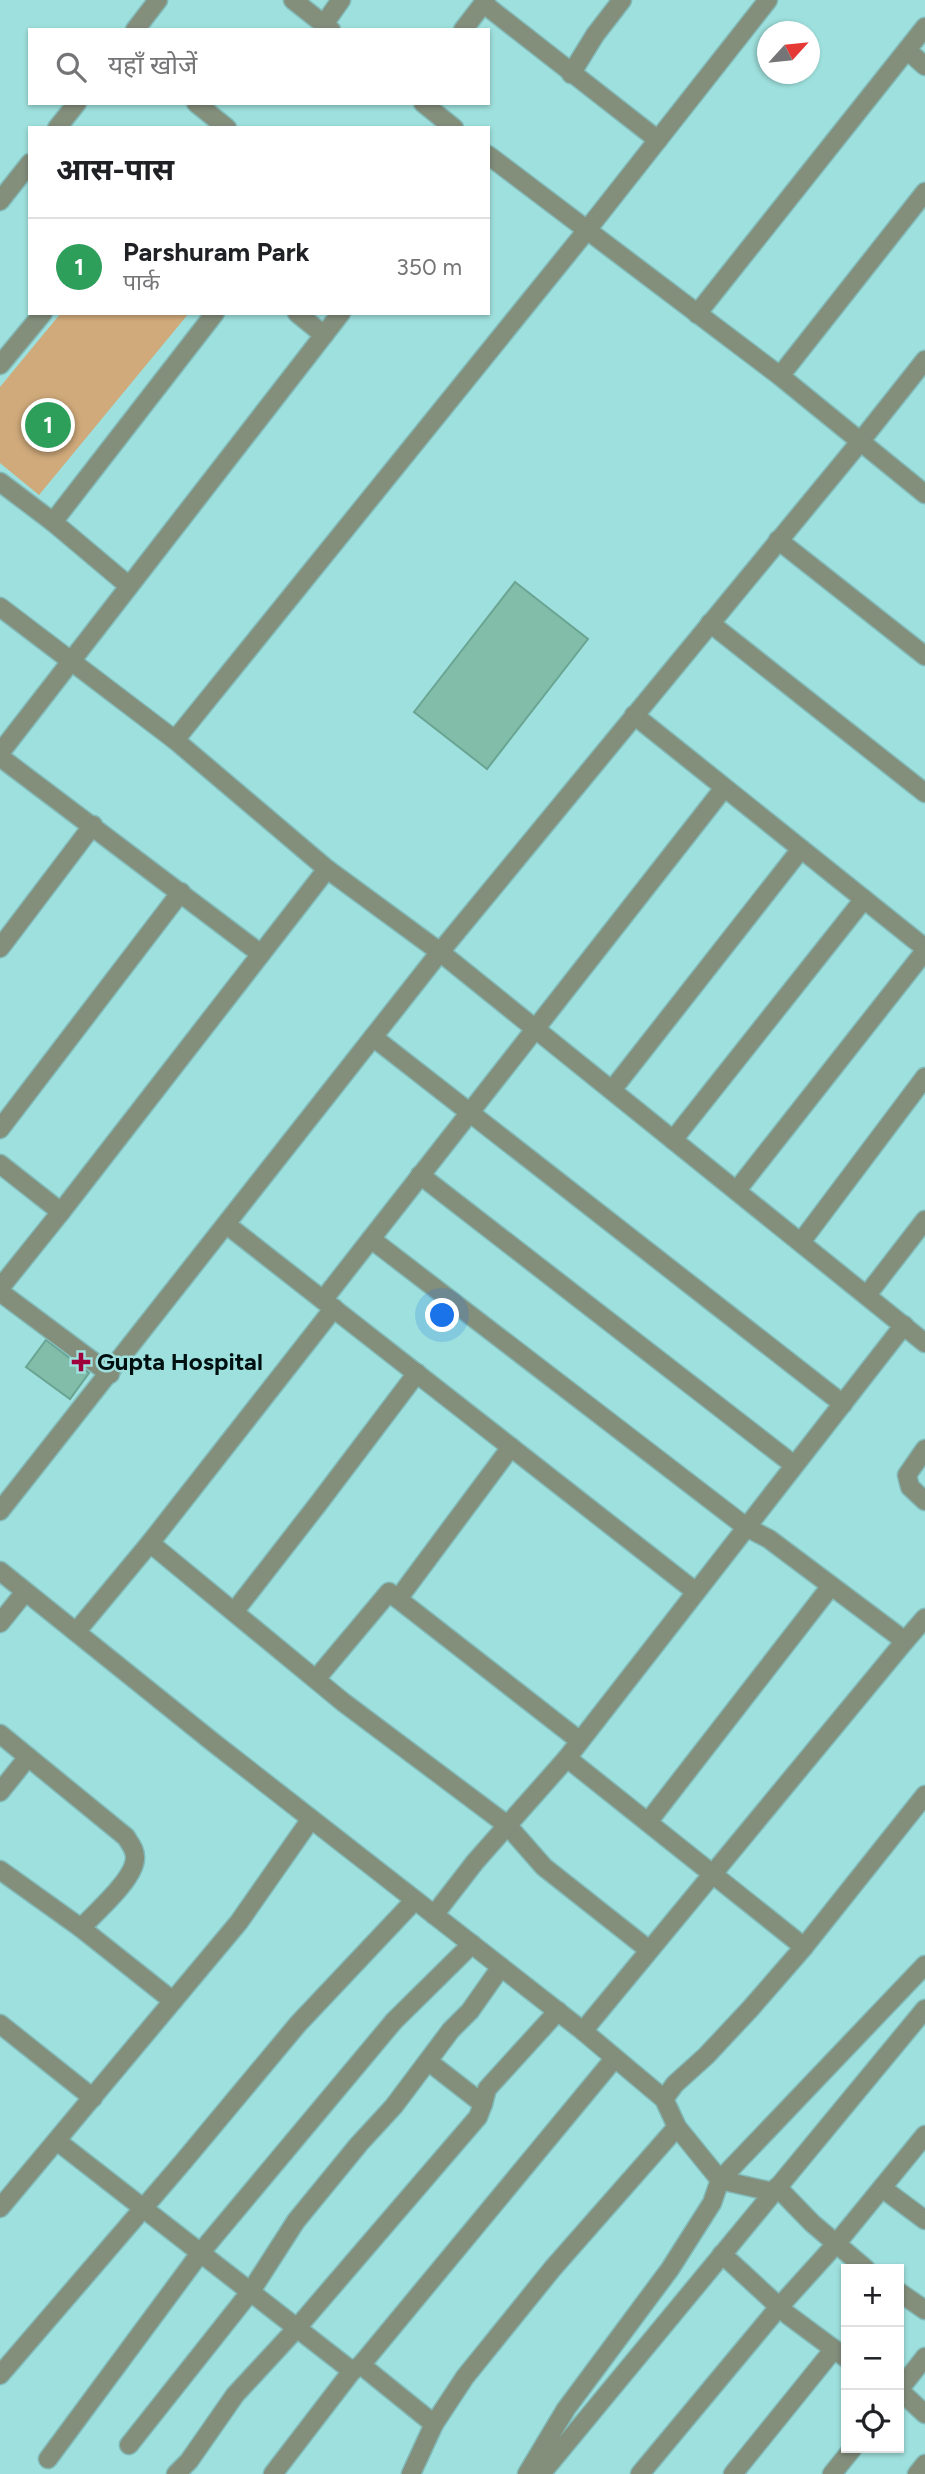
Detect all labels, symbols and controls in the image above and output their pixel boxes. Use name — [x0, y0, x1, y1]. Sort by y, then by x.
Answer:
north arrow — [757, 21, 820, 84]
search box — [28, 28, 490, 105]
icon: search — [52, 48, 90, 86]
text: यहाँ खोजें — [108, 49, 197, 81]
text: आस-पास — [56, 151, 174, 188]
text: Parshuram Park — [123, 236, 310, 268]
text: 1 — [74, 253, 84, 281]
text: 350 m — [396, 253, 462, 281]
text: पार्क — [123, 268, 160, 296]
pin: 1 — [25, 399, 71, 451]
your location — [425, 1298, 459, 1332]
place label: Gupta Hospital — [97, 1347, 263, 1376]
marker: Gupta Hospital — [71, 1352, 91, 1372]
map controls — [841, 2264, 904, 2453]
button: + — [841, 2264, 904, 2327]
button: − — [841, 2327, 904, 2390]
button: locate — [841, 2390, 904, 2453]

